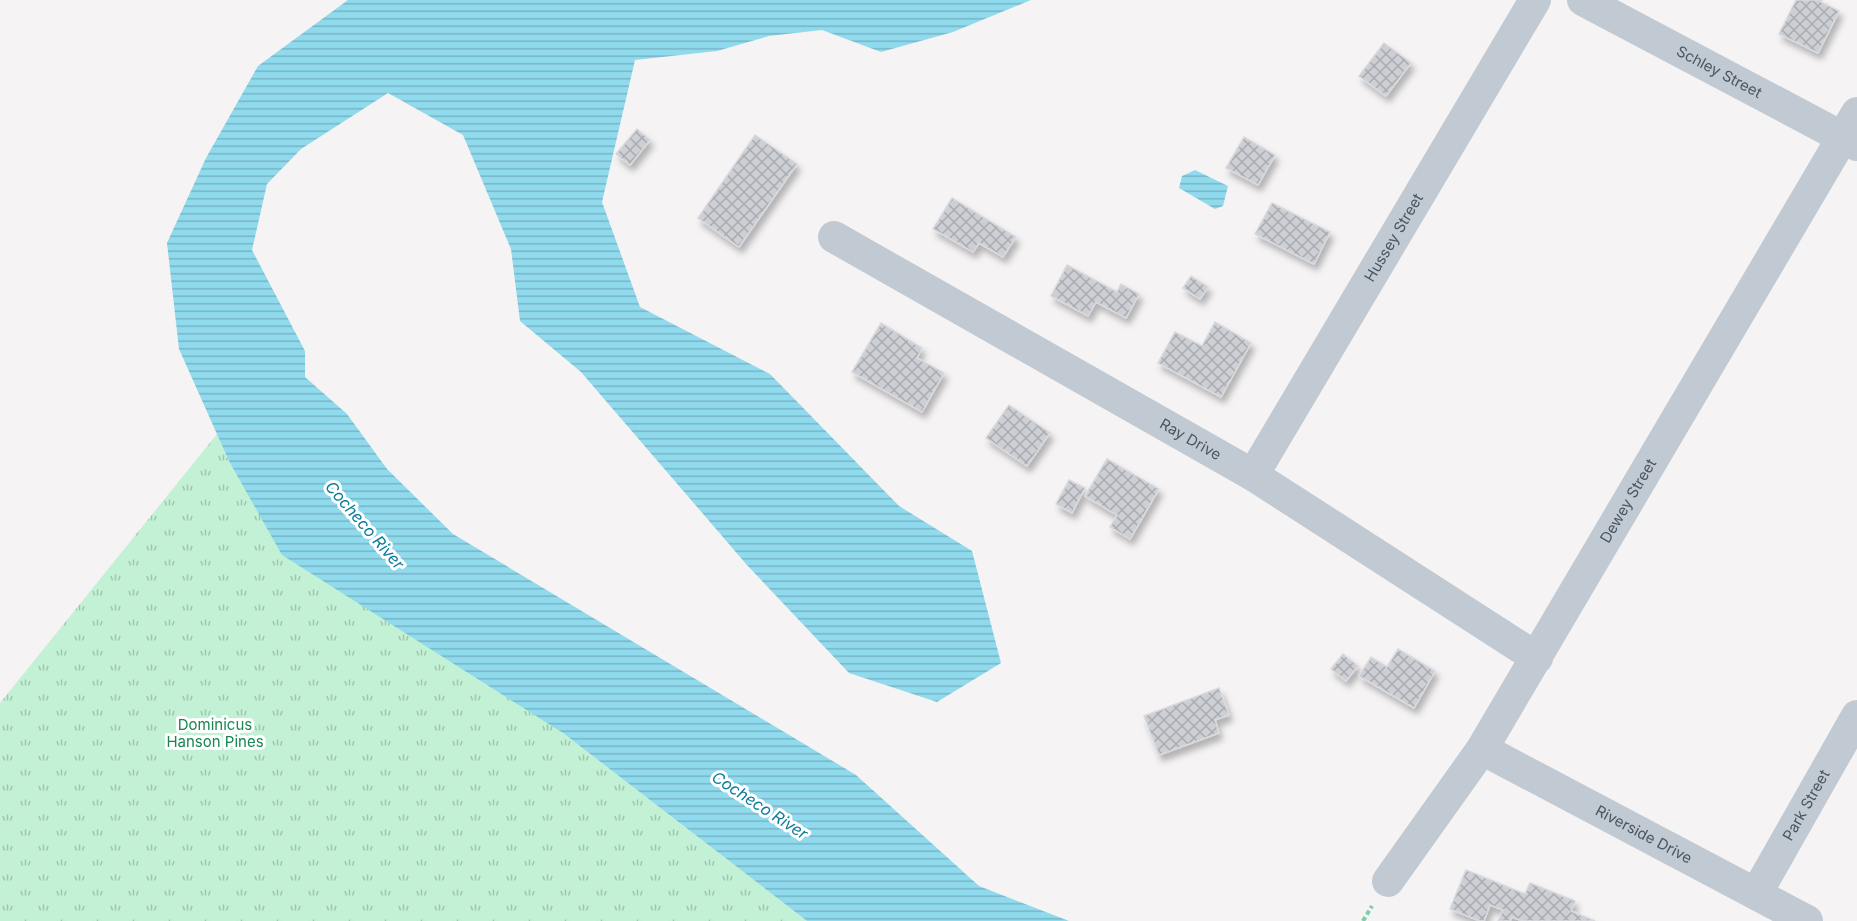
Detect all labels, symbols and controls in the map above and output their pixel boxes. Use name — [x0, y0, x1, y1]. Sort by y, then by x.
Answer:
street label: Schley Street — [1673, 41, 1765, 102]
street label: Hussey Street — [1360, 190, 1427, 285]
street label: Ray Drive — [1157, 414, 1225, 464]
street label: Dewey Street — [1596, 455, 1660, 546]
water label: Cocheco River — [321, 477, 409, 574]
park label: Dominicus Hanson Pines — [166, 715, 264, 751]
street label: Park Street — [1778, 766, 1834, 844]
water label: Cocheco River — [708, 767, 813, 844]
street label: Riverside Drive — [1592, 801, 1696, 868]

